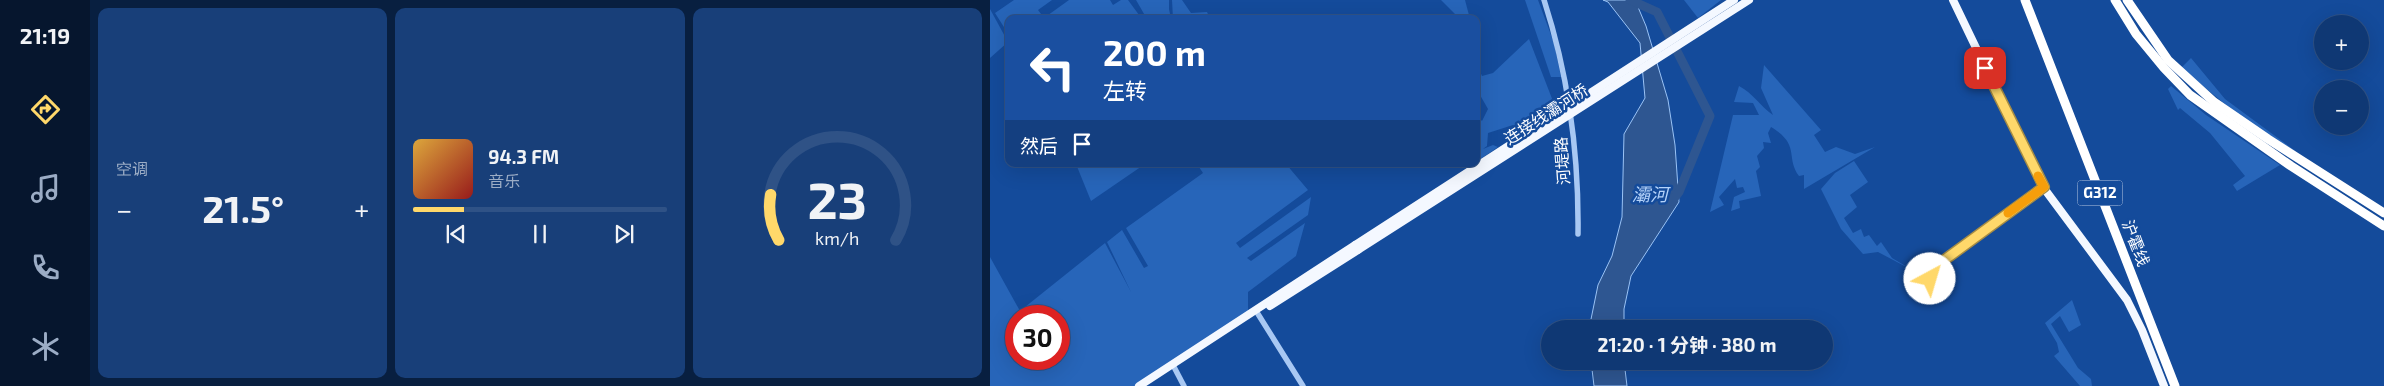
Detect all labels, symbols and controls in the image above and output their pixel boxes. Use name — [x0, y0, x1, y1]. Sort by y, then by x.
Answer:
map controls — [2314, 15, 2369, 135]
button: + — [2314, 15, 2369, 70]
text: 21:19 — [20, 22, 70, 48]
text: 200 m — [1103, 31, 1206, 73]
icon: left — [1020, 35, 1085, 100]
pin — [1964, 47, 2006, 89]
icon: arrive — [1971, 54, 1999, 82]
text: 左转 — [1103, 77, 1147, 103]
street label: 连接线灞河桥 — [1500, 79, 1591, 148]
button: − — [2314, 80, 2369, 135]
icon: directions — [28, 92, 63, 127]
icon: arrive — [1068, 130, 1096, 158]
text: 然后 — [1020, 134, 1058, 157]
street label: 河堤路 — [1550, 136, 1573, 186]
text: 94.3 FM — [488, 145, 559, 168]
text: 空调 — [116, 159, 148, 178]
text: 23 — [807, 167, 867, 229]
icon: music — [28, 171, 63, 206]
text: 音乐 — [488, 171, 520, 190]
road number: G312 — [2078, 180, 2122, 206]
water label: 灞河 — [1632, 183, 1671, 205]
text: 21.5° — [202, 185, 284, 231]
text: − — [116, 192, 132, 226]
text: + — [354, 192, 369, 226]
street label: 沪霍线 — [2119, 217, 2154, 269]
icon: previous — [442, 220, 470, 248]
icon: pause — [526, 220, 554, 248]
icon: next — [610, 220, 638, 248]
text: km/h — [815, 227, 860, 249]
icon: phone — [28, 250, 63, 285]
position arrow — [1903, 252, 1955, 304]
speed limit sign: 30 — [1005, 305, 1070, 370]
icon: climate — [28, 329, 63, 364]
text: 21:20 · 1 分钟 · 380 m — [1598, 333, 1776, 356]

